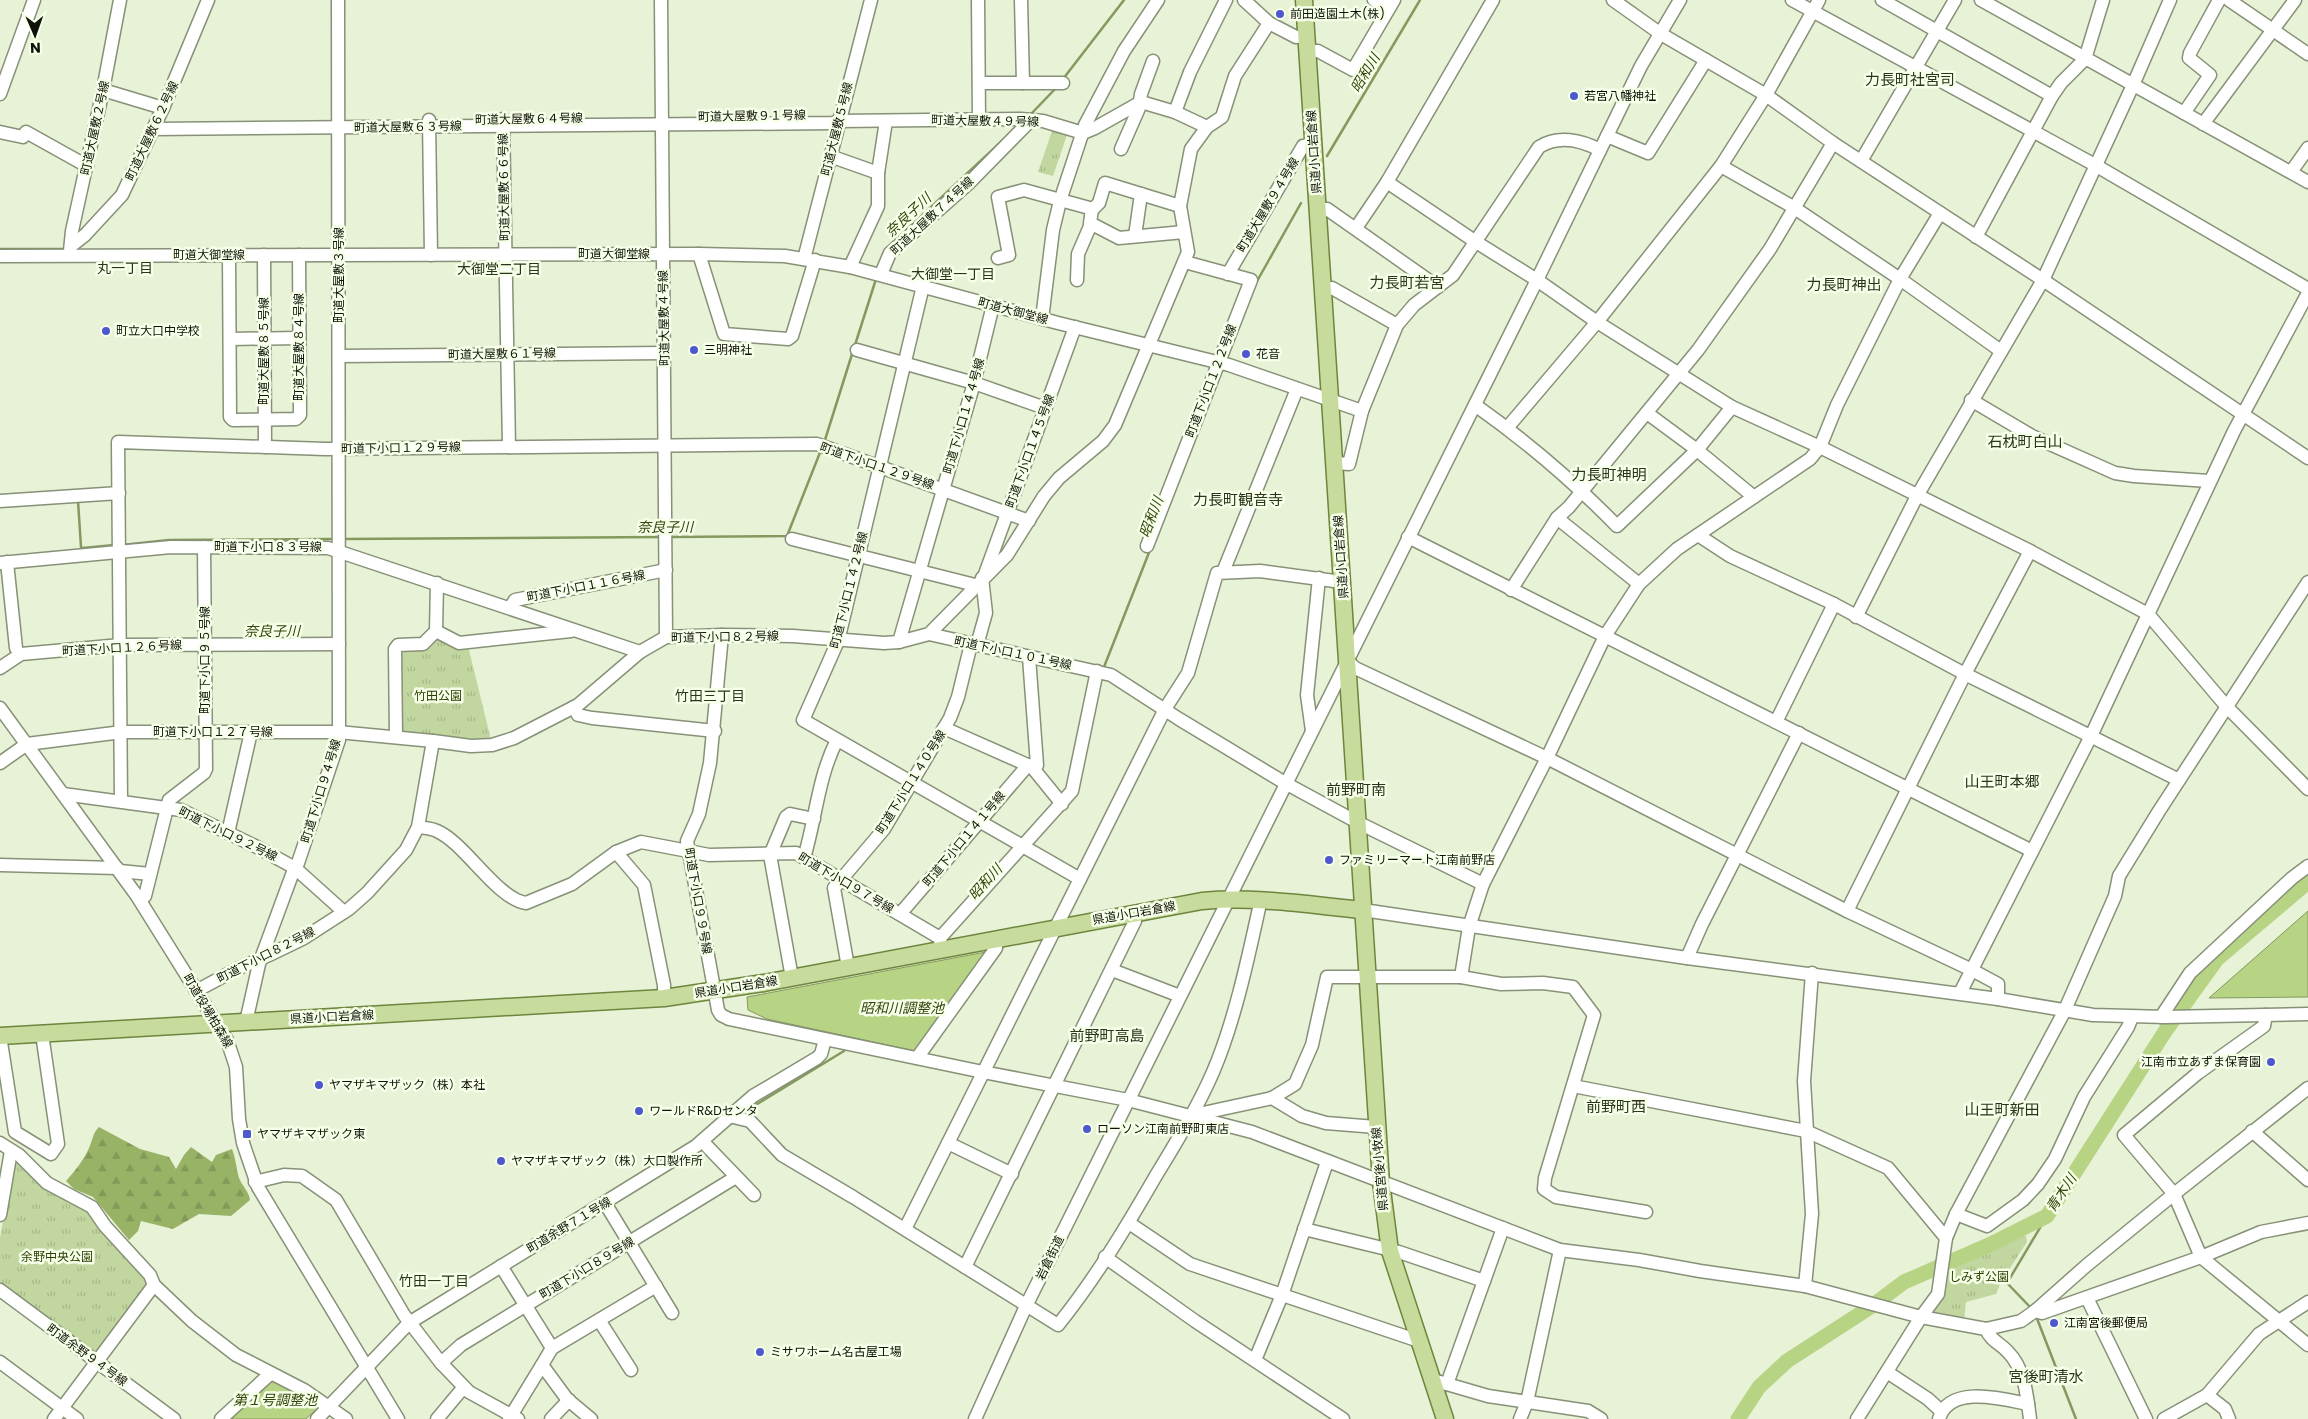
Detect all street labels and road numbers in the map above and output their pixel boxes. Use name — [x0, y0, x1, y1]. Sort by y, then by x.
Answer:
street label: 町道大屋敷６２号線 — [121, 78, 182, 183]
street label: 町道大屋敷２号線 — [76, 79, 113, 177]
street label: 町道大屋敷５号線 — [817, 80, 856, 178]
street label: 町道大屋敷９１号線 — [698, 106, 806, 125]
street label: 町道大屋敷６４号線 — [475, 109, 583, 128]
street label: 県道小口岩倉線 — [1302, 110, 1325, 195]
street label: 町道大屋敷４９号線 — [931, 111, 1039, 130]
street label: 町道大屋敷６３号線 — [354, 117, 462, 136]
street label: 町道大屋敷６６号線 — [494, 133, 513, 241]
street label: 町道大屋敷９４号線 — [1232, 154, 1303, 255]
street label: 町道大屋敷７４号線 — [886, 173, 977, 259]
street label: 町道大屋敷３号線 — [330, 227, 347, 323]
street label: 町道大御堂線 — [578, 245, 650, 262]
street label: 町道大御堂線 — [173, 246, 245, 263]
street label: 町道大屋敷４号線 — [654, 270, 673, 366]
street label: 町道大屋敷８４号線 — [290, 293, 307, 401]
street label: 町道大御堂線 — [976, 293, 1050, 328]
street label: 町道大屋敷８５号線 — [255, 297, 272, 405]
street label: 町道下小口１２２号線 — [1181, 322, 1240, 440]
street label: 町道大屋敷６１号線 — [448, 344, 556, 363]
street label: 町道下小口１４４号線 — [939, 356, 988, 476]
street label: 町道下小口１４５号線 — [1001, 392, 1058, 510]
street label: 町道下小口１２９号線 — [341, 438, 461, 457]
street label: 町道下小口１２９号線 — [818, 438, 937, 493]
street label: 県道小口岩倉線 — [1329, 515, 1352, 600]
street label: 町道下小口１４２号線 — [826, 530, 871, 650]
street label: 町道下小口８３号線 — [214, 538, 322, 555]
street label: 町道下小口１１６号線 — [525, 566, 646, 605]
street label: 町道下小口９５号線 — [196, 606, 213, 714]
street label: 町道下小口８２号線 — [671, 627, 779, 646]
street label: 町道下小口１０１号線 — [953, 632, 1074, 673]
street label: 町道下小口１２６号線 — [62, 636, 182, 659]
street label: 町道下小口１２７号線 — [153, 723, 273, 740]
street label: 町道下小口１４０号線 — [872, 726, 950, 837]
street label: 町道下小口９４号線 — [297, 737, 344, 845]
street label: 町道下小口１４１号線 — [919, 787, 1009, 890]
street label: 町道下小口９２号線 — [176, 802, 280, 865]
street label: 町道下小口９９号線 — [681, 846, 716, 956]
street label: 町道下小口９７号線 — [795, 848, 897, 917]
street label: 県道小口岩倉線 — [1091, 897, 1177, 928]
street label: 町道下小口８２号線 — [214, 922, 318, 987]
street label: 町道役場柏森線 — [180, 970, 237, 1051]
street label: 県道小口岩倉線 — [693, 972, 779, 1001]
street label: 県道小口岩倉線 — [290, 1006, 374, 1027]
street label: 県道宮後小牧線 — [1367, 1126, 1392, 1212]
street label: 町道余野７１号線 — [523, 1193, 614, 1257]
street label: 町道下小口８９号線 — [536, 1232, 637, 1303]
street label: 岩倉街道 — [1031, 1232, 1068, 1283]
street label: 町道余野９４号線 — [43, 1320, 131, 1390]

